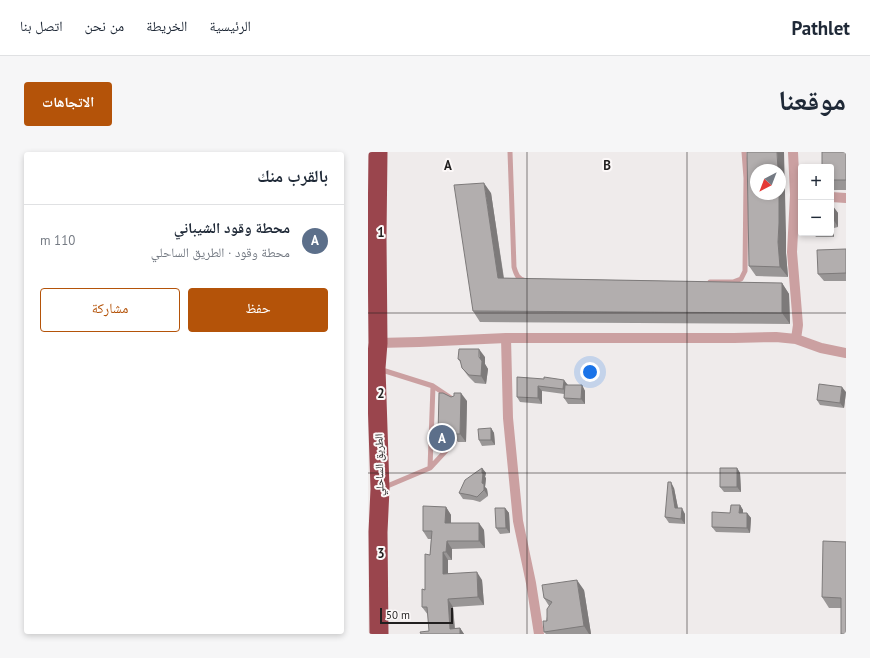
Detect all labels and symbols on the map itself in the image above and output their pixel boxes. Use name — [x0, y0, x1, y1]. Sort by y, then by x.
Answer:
text: A — [444, 157, 452, 174]
text: B — [603, 157, 611, 174]
north arrow — [750, 164, 786, 200]
text: 1 — [377, 224, 385, 241]
your location — [580, 362, 600, 382]
text: 2 — [377, 385, 385, 402]
pin: A — [429, 423, 455, 453]
street label: الطريق الساحلي — [371, 434, 388, 496]
text: 3 — [377, 545, 385, 562]
scale bar — [380, 606, 453, 625]

